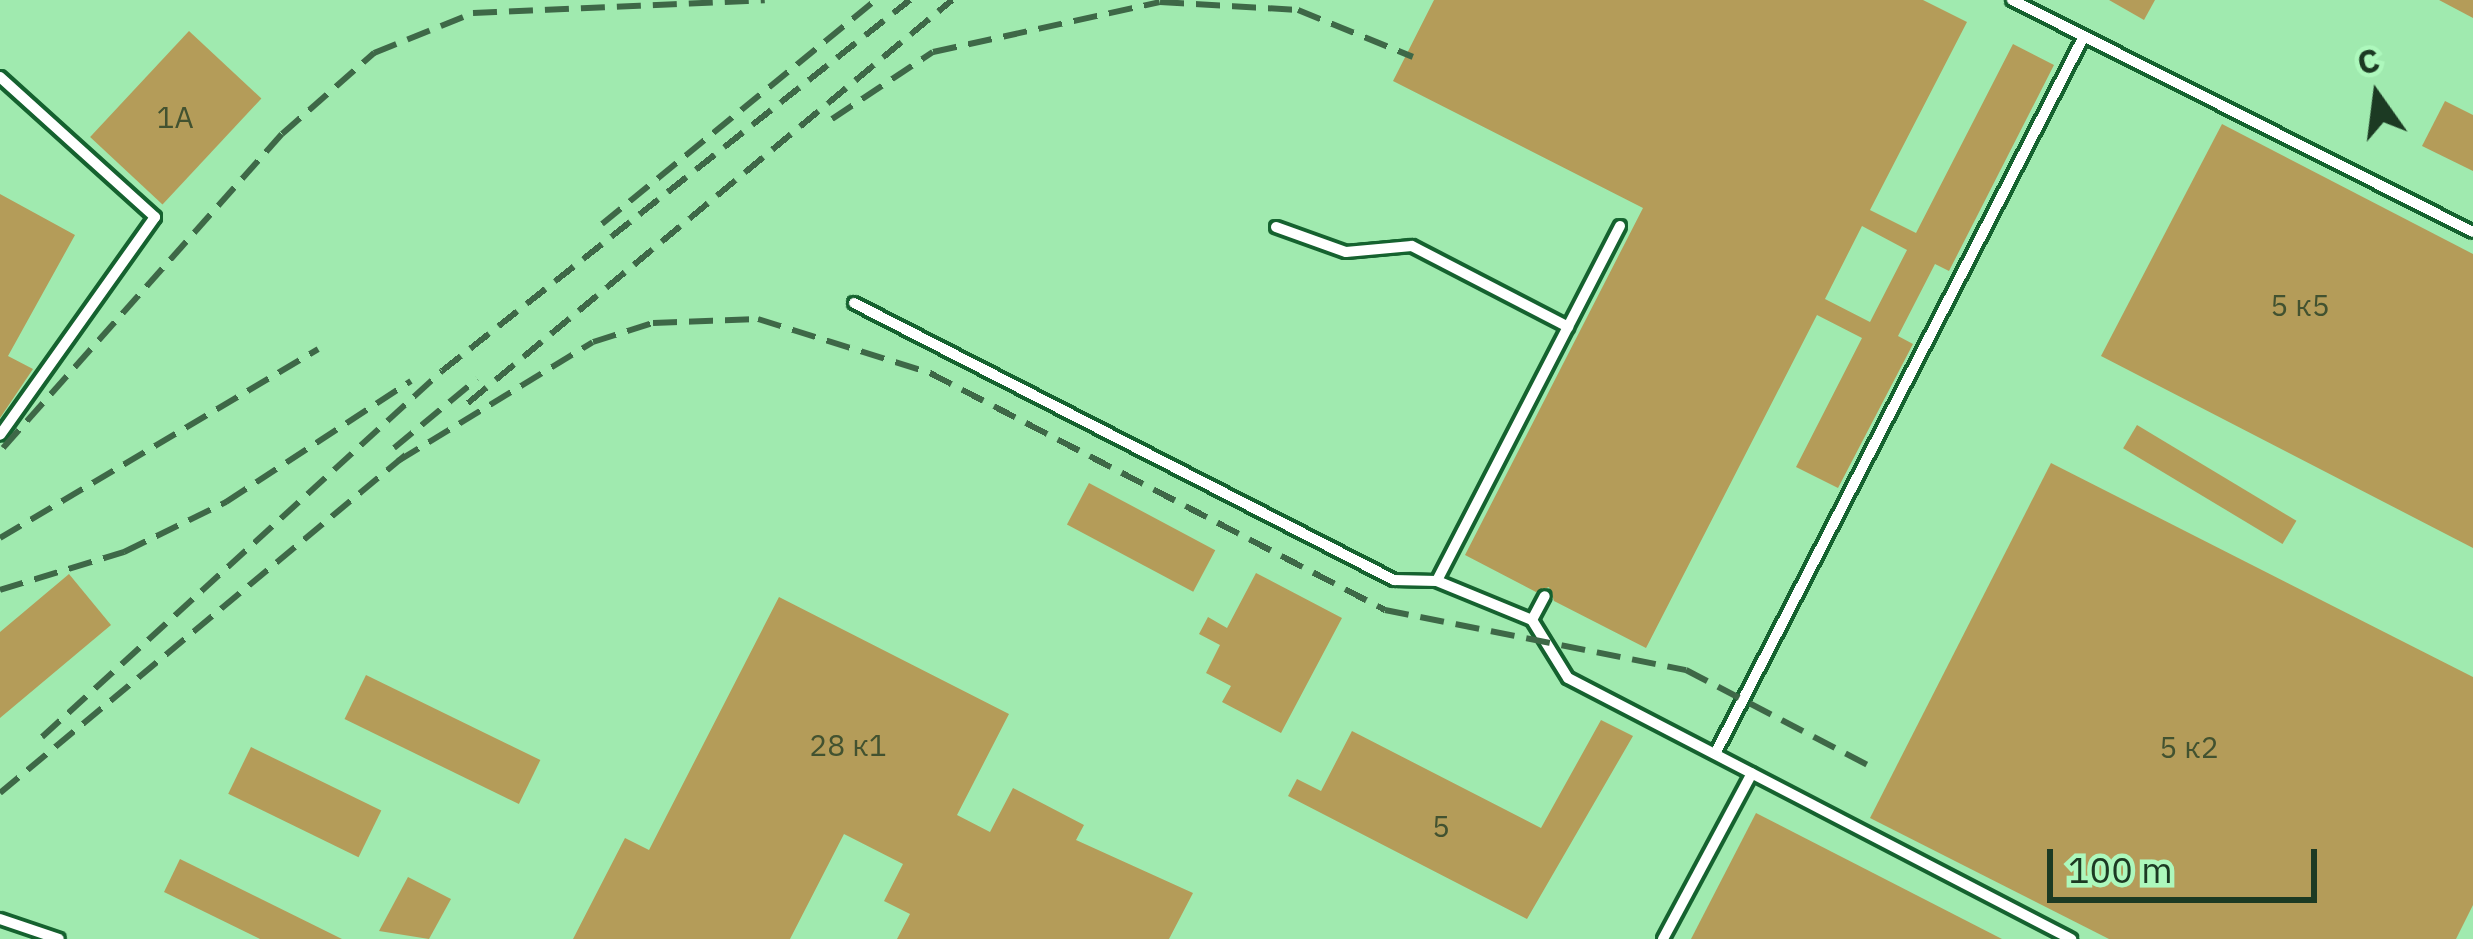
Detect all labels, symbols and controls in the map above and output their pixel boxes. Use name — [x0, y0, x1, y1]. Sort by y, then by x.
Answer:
north arrow — [2317, 36, 2437, 156]
text: С — [2353, 37, 2384, 84]
house number: 1А — [156, 99, 194, 135]
house number: 5 к5 — [2270, 287, 2330, 323]
house number: 28 к1 — [809, 727, 887, 763]
house number: 5 к2 — [2159, 729, 2219, 765]
house number: 5 — [1432, 808, 1450, 844]
scale bar — [2053, 825, 2323, 899]
text: 100 m — [2068, 846, 2173, 893]

